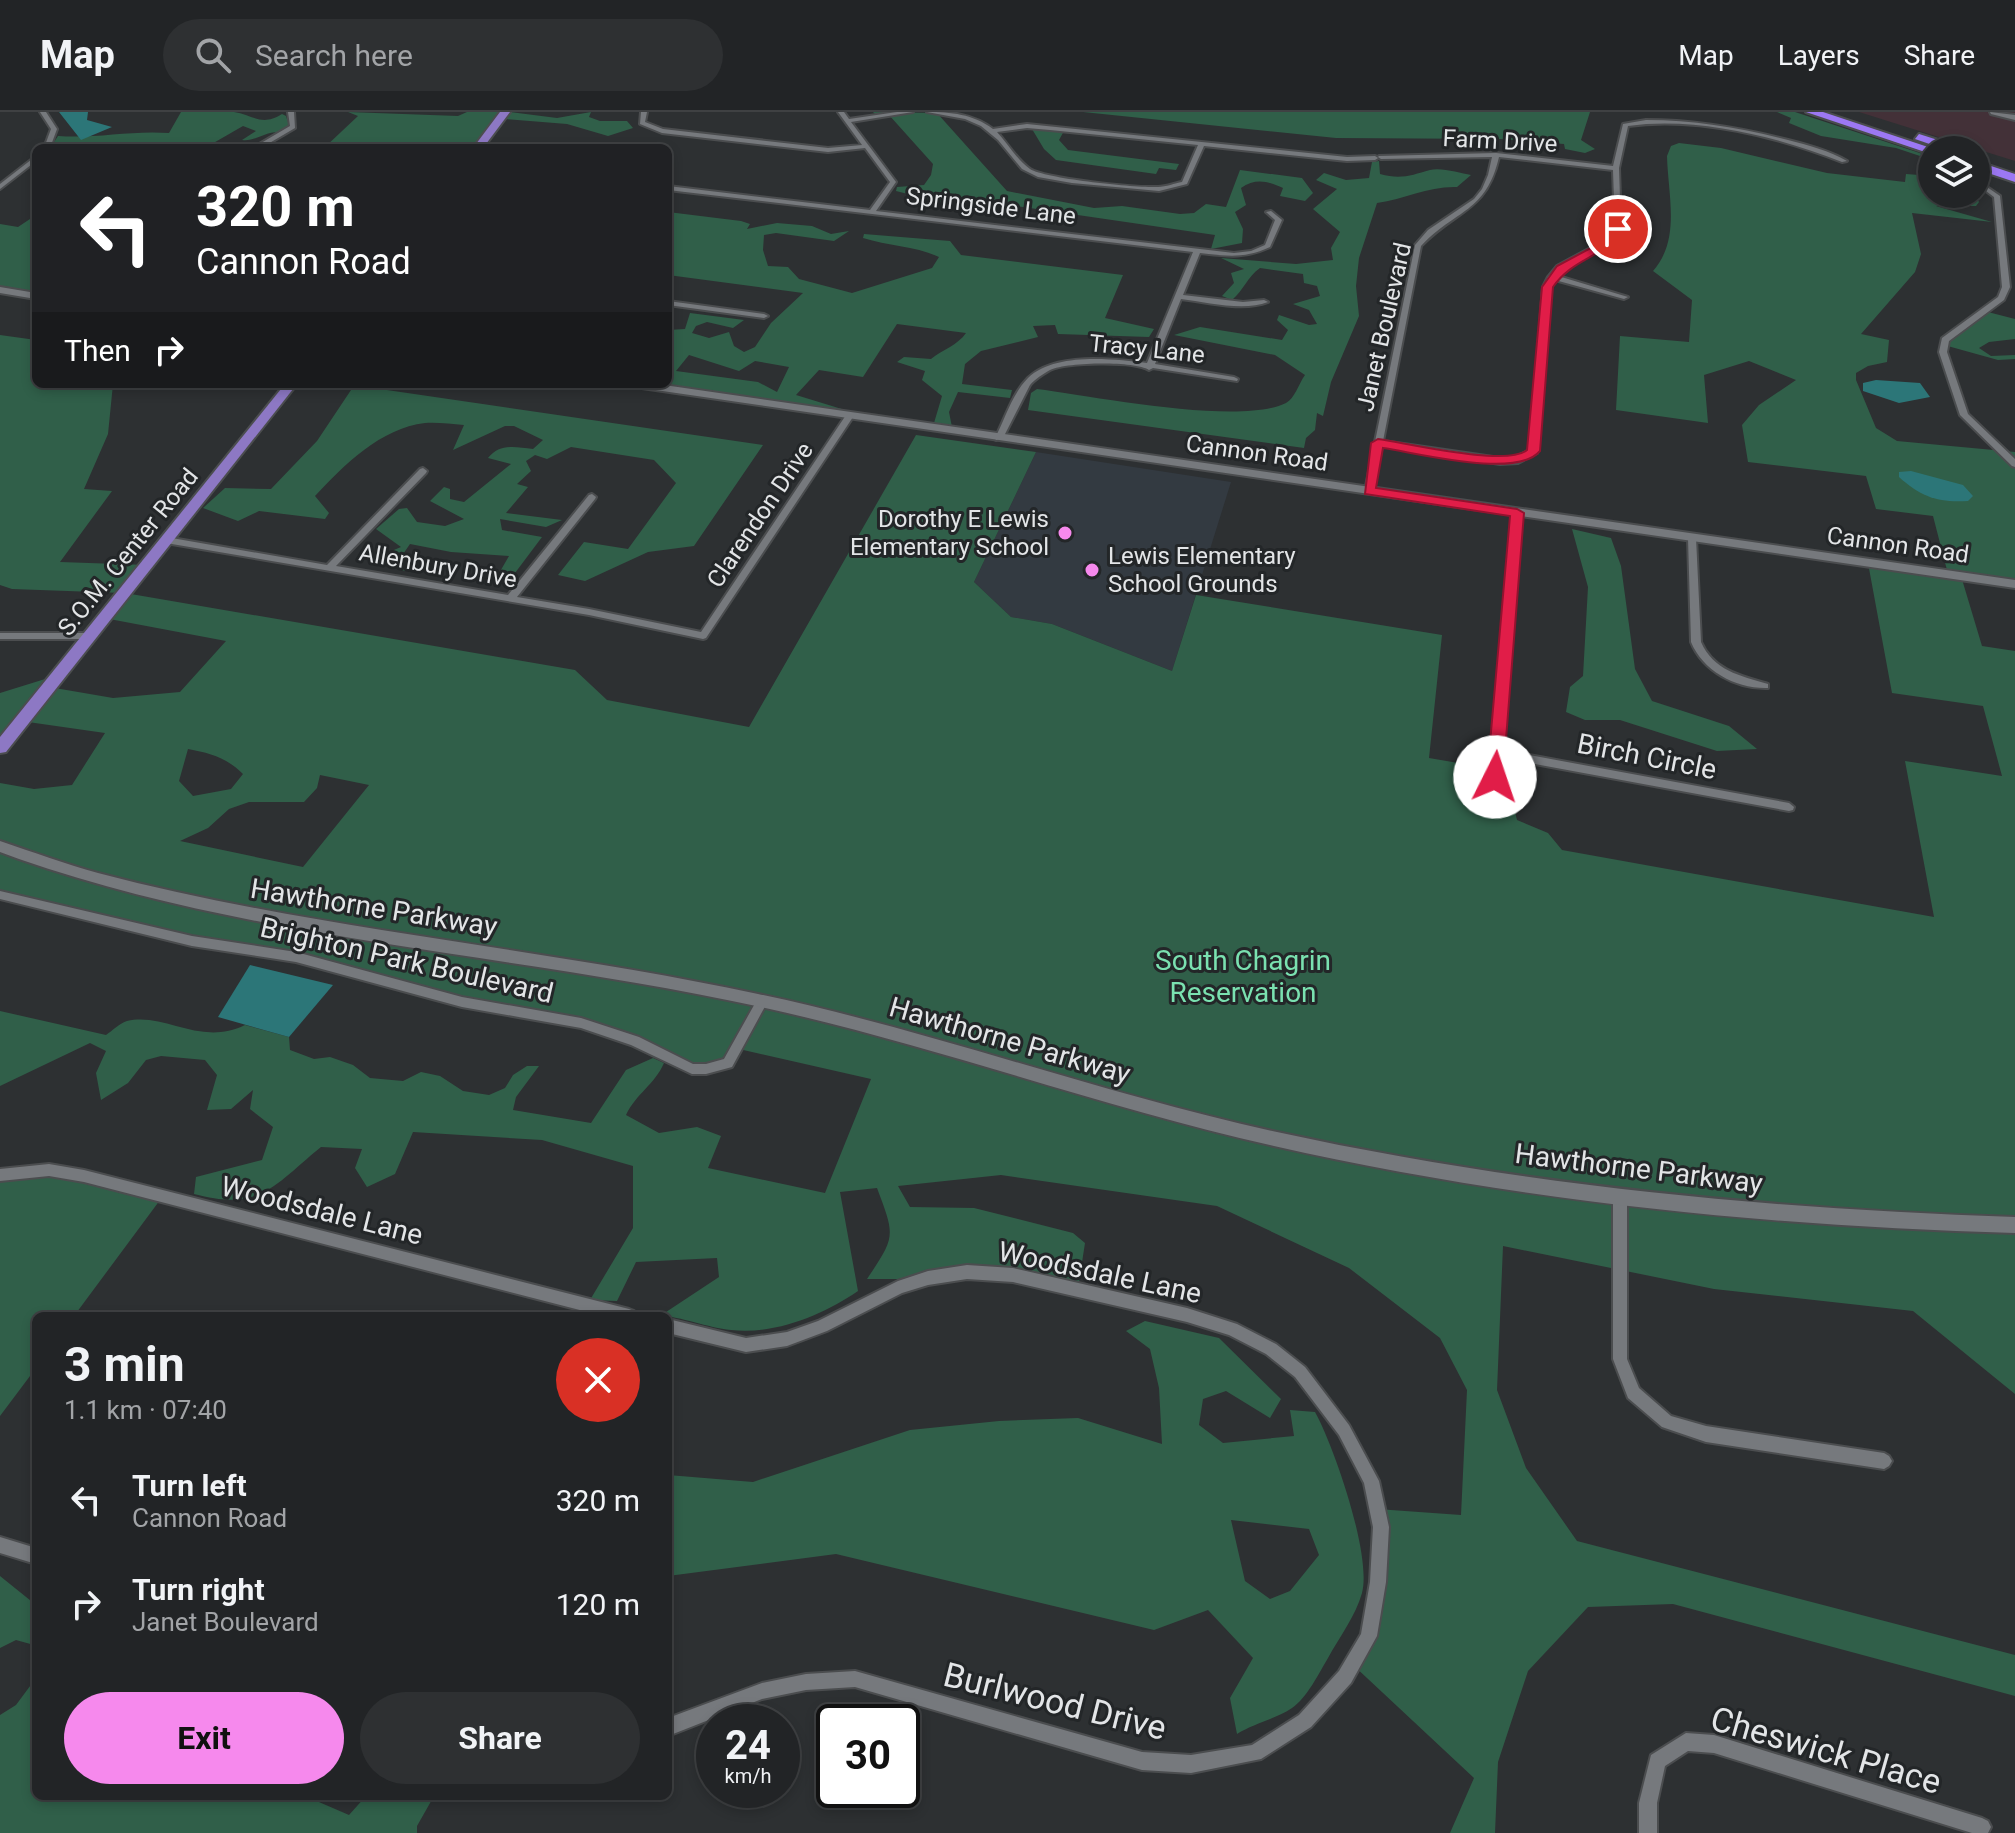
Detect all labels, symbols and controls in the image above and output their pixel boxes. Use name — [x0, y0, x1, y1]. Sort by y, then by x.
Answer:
search box — [163, 19, 723, 91]
text: Map — [40, 33, 115, 77]
icon: search — [191, 33, 235, 77]
text: Search here — [255, 38, 413, 73]
text: Map — [1678, 39, 1734, 72]
text: Layers — [1778, 39, 1860, 72]
text: Share — [1904, 39, 1975, 72]
street label: Farm Drive — [1442, 124, 1558, 158]
map controls — [1918, 136, 1990, 208]
button: layers — [1918, 136, 1990, 208]
text: 320 m — [196, 174, 355, 240]
icon: left — [64, 176, 168, 280]
street label: Springside Lane — [905, 182, 1077, 230]
pin — [1584, 195, 1652, 263]
icon: arrive — [1596, 207, 1640, 251]
street label: Janet Boulevard — [1351, 240, 1417, 414]
text: Cannon Road — [196, 241, 411, 283]
icon: right — [147, 328, 191, 372]
street label: Tracy Lane — [1088, 329, 1206, 369]
text: Then — [64, 333, 131, 368]
street label: Cannon Road — [1184, 429, 1330, 477]
street label: Clarendon Drive — [701, 437, 819, 593]
street label: S.O.M. Center Road — [52, 463, 204, 641]
place label: Dorothy E Lewis Elementary School — [850, 505, 1049, 561]
street label: Cannon Road — [1825, 521, 1971, 569]
marker: Dorothy E Lewis Elementary School — [1056, 524, 1074, 542]
street label: Allenbury Drive — [357, 538, 519, 594]
place label: Lewis Elementary School Grounds — [1108, 542, 1296, 598]
marker: Lewis Elementary School Grounds — [1083, 561, 1101, 579]
street label: Birch Circle — [1575, 727, 1719, 786]
position arrow — [1453, 735, 1537, 819]
street label: Hawthorne Parkway — [248, 872, 500, 943]
street label: Brighton Park Boulevard — [257, 911, 556, 1010]
park label: South Chagrin Reservation — [1155, 944, 1331, 1009]
street label: Hawthorne Parkway — [886, 990, 1134, 1091]
street label: Hawthorne Parkway — [1513, 1137, 1765, 1200]
street label: Woodsdale Lane — [218, 1169, 426, 1252]
street label: Woodsdale Lane — [995, 1235, 1204, 1310]
text: 3 min — [64, 1336, 185, 1393]
button: close — [556, 1338, 640, 1422]
text: 1.1 km · 07:40 — [64, 1395, 227, 1425]
text: Turn left — [132, 1468, 247, 1503]
icon: left — [64, 1478, 108, 1522]
text: 320 m — [556, 1483, 640, 1518]
text: Cannon Road — [132, 1503, 287, 1533]
text: Turn right — [132, 1572, 265, 1607]
icon: right — [64, 1582, 108, 1626]
text: 120 m — [556, 1587, 640, 1622]
text: Janet Boulevard — [132, 1607, 319, 1637]
street label: Burlwood Drive — [940, 1654, 1170, 1748]
button: Exit — [64, 1692, 344, 1784]
button: Share — [360, 1692, 640, 1784]
street label: Cheswick Place — [1706, 1698, 1946, 1802]
speed limit sign: 30 — [816, 1704, 920, 1808]
text: 24 — [725, 1722, 771, 1769]
text: km/h — [725, 1764, 771, 1788]

